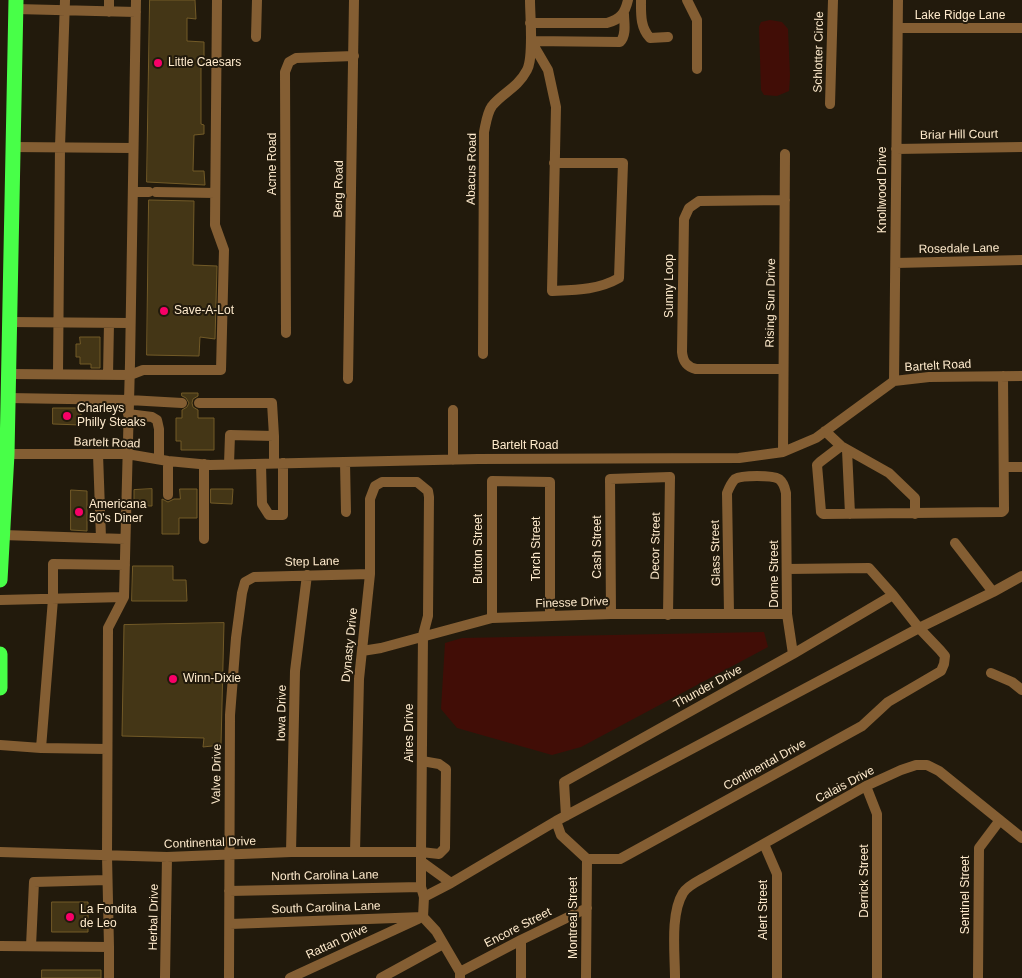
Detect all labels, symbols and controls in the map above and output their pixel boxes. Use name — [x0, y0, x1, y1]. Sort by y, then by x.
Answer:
street label: Lake Ridge Lane — [915, 9, 1005, 23]
street label: Schlotter Circle — [811, 11, 827, 93]
place label: Little Caesars — [168, 56, 241, 70]
marker: Little Caesars — [152, 57, 164, 69]
street label: Briar Hill Court — [920, 127, 998, 143]
street label: Acme Road — [266, 133, 280, 195]
street label: Abacus Road — [464, 133, 480, 205]
street label: Knollwood Drive — [876, 147, 890, 233]
street label: Berg Road — [331, 160, 347, 218]
street label: Rosedale Lane — [919, 241, 999, 257]
street label: Sunny Loop — [663, 254, 677, 318]
street label: Rising Sun Drive — [763, 258, 779, 348]
place label: Save-A-Lot — [174, 304, 234, 318]
marker: Save-A-Lot — [158, 305, 170, 317]
street label: Bartelt Road — [904, 357, 972, 375]
place label: Charleys Philly Steaks — [77, 402, 146, 430]
marker: Charleys Philly Steaks — [61, 410, 73, 422]
street label: Bartelt Road — [73, 435, 141, 451]
street label: Bartelt Road — [492, 439, 558, 453]
place label: Americana 50's Diner — [89, 498, 146, 526]
marker: Americana 50's Diner — [73, 506, 85, 518]
street label: Decor Street — [648, 512, 664, 580]
street label: Button Street — [472, 514, 486, 584]
street label: Cash Street — [591, 515, 605, 579]
street label: Torch Street — [530, 517, 544, 581]
street label: Glass Street — [708, 520, 724, 586]
street label: Dome Street — [768, 540, 782, 608]
street label: Step Lane — [285, 554, 339, 570]
street label: Finesse Drive — [535, 595, 609, 611]
street label: Dynasty Drive — [339, 607, 361, 683]
street label: Thunder Drive — [671, 662, 745, 712]
place label: Winn-Dixie — [183, 672, 241, 686]
marker: Winn-Dixie — [167, 673, 179, 685]
street label: Iowa Drive — [274, 685, 290, 741]
street label: Aires Drive — [403, 704, 417, 762]
street label: Continental Drive — [721, 736, 809, 794]
street label: Valve Drive — [209, 744, 225, 804]
street label: Calais Drive — [813, 763, 877, 807]
street label: Continental Drive — [164, 834, 256, 852]
street label: Derrick Street — [858, 844, 872, 918]
street label: Sentinel Street — [959, 856, 973, 934]
street label: North Carolina Lane — [271, 868, 379, 884]
street label: Montreal Street — [567, 877, 581, 959]
street label: Alert Street — [757, 880, 771, 940]
street label: Herbal Drive — [146, 884, 162, 950]
street label: South Carolina Lane — [271, 899, 381, 917]
place label: La Fondita de Leo — [80, 903, 137, 931]
street label: Encore Street — [482, 905, 554, 951]
marker: La Fondita de Leo — [64, 911, 76, 923]
street label: Rattan Drive — [304, 921, 370, 963]

